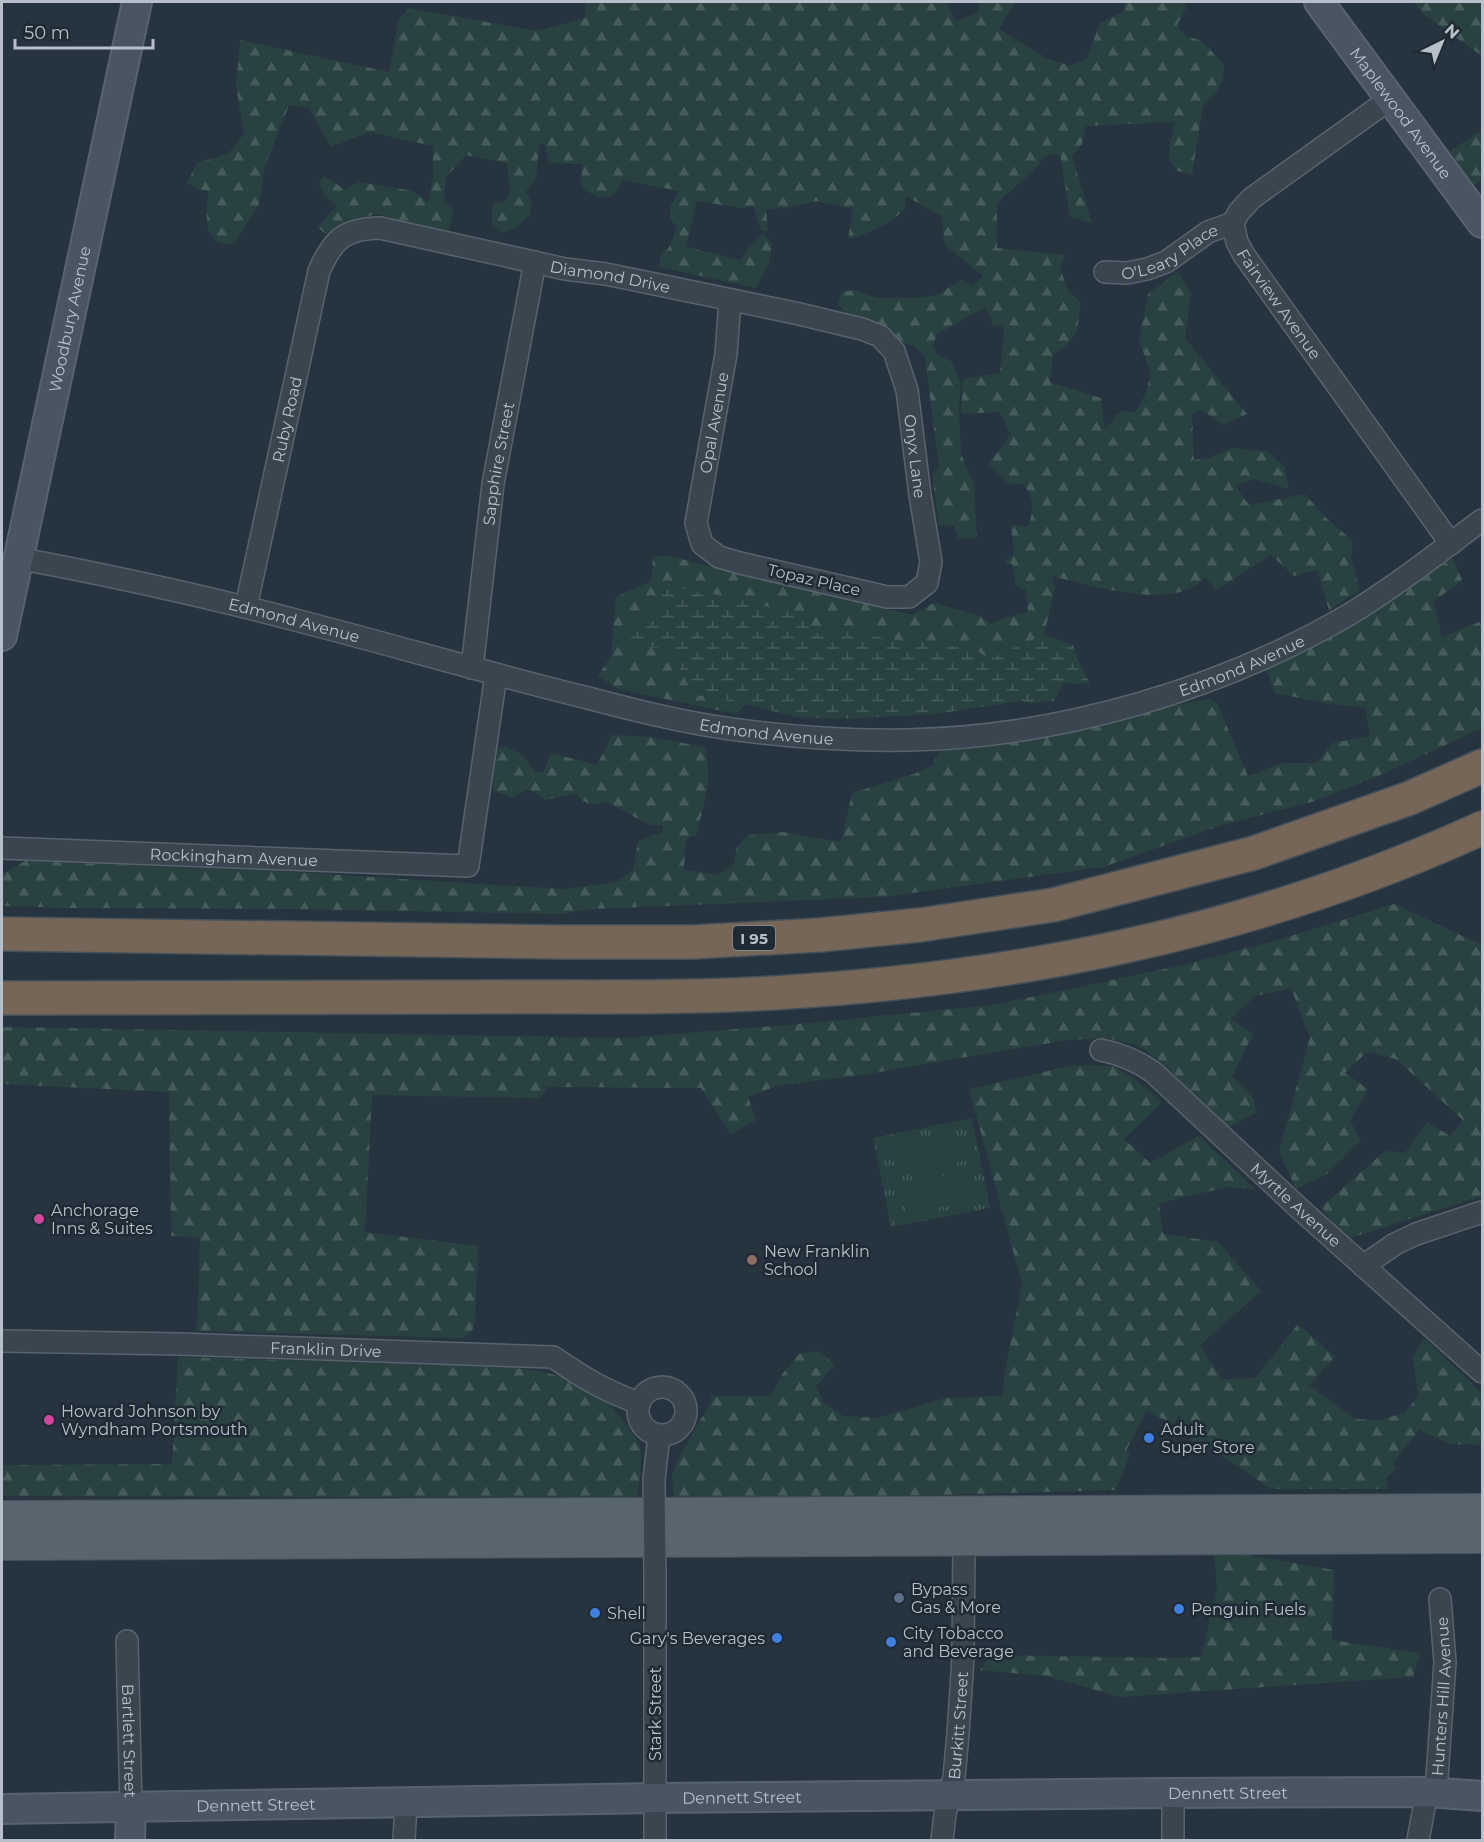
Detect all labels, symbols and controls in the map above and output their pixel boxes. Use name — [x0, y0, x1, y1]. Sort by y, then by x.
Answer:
scale bar — [15, 12, 153, 50]
north arrow — [1412, 12, 1472, 72]
text: N — [1441, 20, 1463, 43]
text: 50 m — [24, 22, 70, 44]
street label: Maplewood Avenue — [1346, 44, 1456, 183]
street label: O'Leary Place — [1119, 220, 1220, 283]
street label: Woodbury Avenue — [45, 244, 94, 394]
street label: Fairview Avenue — [1233, 246, 1325, 363]
street label: Diamond Drive — [548, 256, 672, 297]
street label: Opal Avenue — [695, 371, 732, 475]
street label: Ruby Road — [268, 374, 305, 464]
street label: Sapphire Street — [479, 400, 518, 526]
street label: Onyx Lane — [901, 413, 930, 499]
street label: Topaz Place — [766, 560, 862, 600]
street label: Edmond Avenue — [227, 594, 362, 646]
street label: Edmond Avenue — [1176, 631, 1308, 700]
street label: Edmond Avenue — [698, 715, 834, 748]
street label: Rockingham Avenue — [149, 844, 318, 870]
road number: I 95 — [733, 926, 775, 950]
street label: Myrtle Avenue — [1247, 1159, 1345, 1251]
place label: Anchorage Inns & Suites — [51, 1201, 153, 1238]
marker: Anchorage Inns & Suites — [32, 1212, 46, 1226]
place label: New Franklin School — [764, 1242, 870, 1279]
marker: New Franklin School — [745, 1253, 759, 1267]
street label: Franklin Drive — [270, 1338, 382, 1361]
place label: Howard Johnson by Wyndham Portsmouth — [61, 1402, 248, 1439]
marker: Howard Johnson by Wyndham Portsmouth — [42, 1413, 56, 1427]
place label: Adult Super Store — [1161, 1420, 1255, 1457]
marker: Adult Super Store — [1142, 1431, 1156, 1445]
place label: Bypass Gas & More — [911, 1580, 1001, 1617]
marker: Bypass Gas & More — [892, 1591, 906, 1605]
place label: Penguin Fuels — [1191, 1600, 1306, 1619]
marker: Penguin Fuels — [1172, 1602, 1186, 1616]
place label: Shell — [607, 1604, 646, 1623]
marker: Shell — [588, 1606, 602, 1620]
street label: Hunters Hill Avenue — [1428, 1616, 1455, 1776]
place label: City Tobacco and Beverage — [903, 1624, 1014, 1661]
place label: Gary's Beverages — [630, 1629, 765, 1648]
marker: Gary's Beverages — [770, 1631, 784, 1645]
marker: City Tobacco and Beverage — [884, 1635, 898, 1649]
street label: Stark Street — [646, 1667, 665, 1761]
street label: Burkitt Street — [944, 1670, 972, 1780]
street label: Bartlett Street — [119, 1684, 140, 1799]
street label: Dennett Street — [1168, 1783, 1288, 1803]
street label: Dennett Street — [682, 1787, 802, 1807]
street label: Dennett Street — [196, 1794, 316, 1815]

